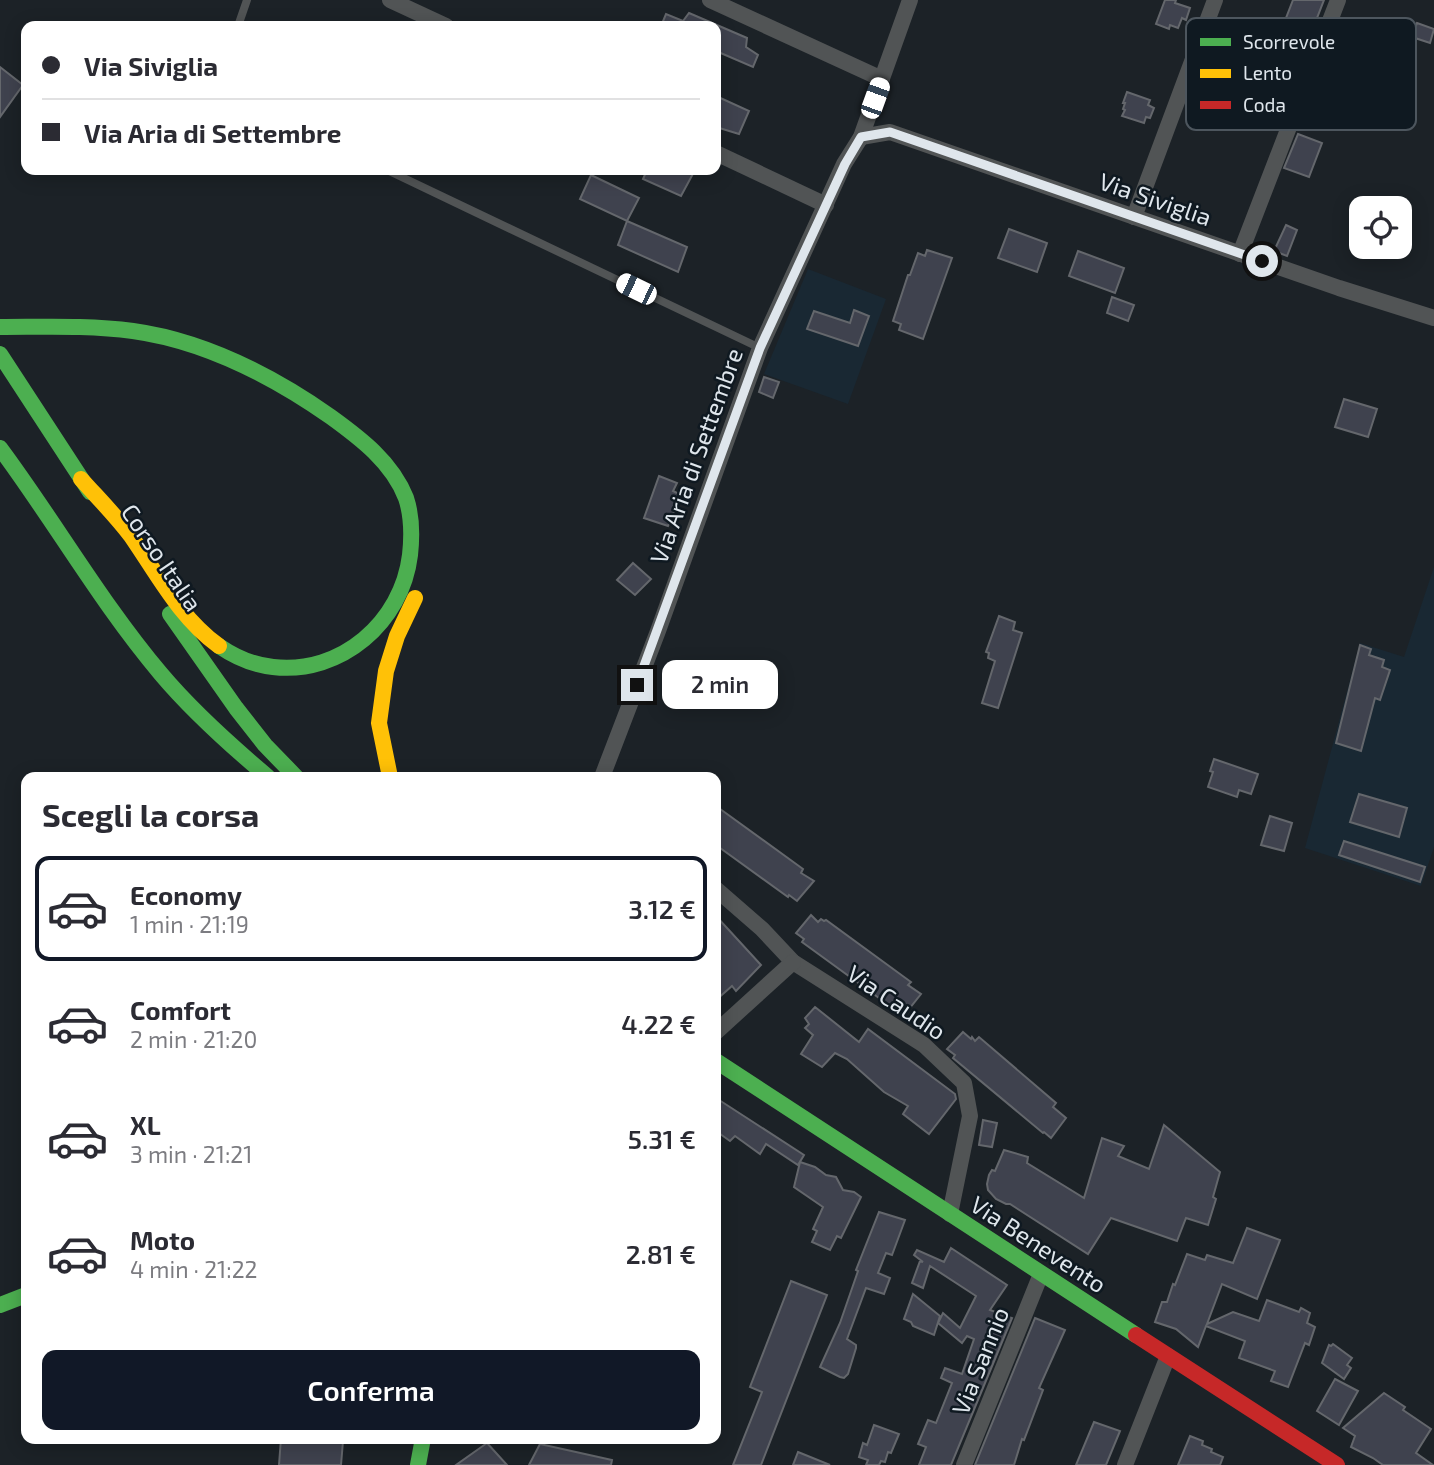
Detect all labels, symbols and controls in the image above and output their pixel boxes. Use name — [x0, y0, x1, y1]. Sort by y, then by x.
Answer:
legend — [1186, 18, 1416, 130]
text: Scorrevole — [1243, 30, 1335, 53]
text: Via Siviglia — [84, 50, 218, 81]
text: Lento — [1243, 61, 1292, 84]
car — [858, 75, 893, 121]
text: Coda — [1243, 93, 1286, 116]
text: Via Aria di Settembre — [84, 117, 341, 148]
street label: Via Siviglia — [1096, 166, 1215, 231]
map controls — [1349, 196, 1412, 259]
button: locate — [1349, 196, 1412, 259]
route start — [1246, 245, 1278, 277]
car — [613, 270, 660, 308]
street label: Via Aria di Settembre — [643, 344, 748, 567]
street label: Corso Italia — [116, 498, 209, 616]
callout: 2 min — [662, 660, 777, 710]
route end — [621, 669, 653, 701]
text: 2 min — [691, 670, 749, 698]
text: Scegli la corsa — [42, 795, 259, 833]
icon: car — [46, 877, 109, 940]
text: Economy — [130, 879, 242, 910]
text: 3.12 € — [628, 893, 696, 924]
text: 1 min · 21:19 — [130, 910, 249, 938]
street label: Via Caudio — [842, 958, 952, 1045]
icon: car — [46, 992, 109, 1055]
text: Comfort — [130, 994, 231, 1025]
text: 4.22 € — [621, 1008, 696, 1039]
text: 2 min · 21:20 — [130, 1025, 257, 1053]
icon: car — [46, 1107, 109, 1170]
text: XL — [130, 1109, 161, 1140]
text: 5.31 € — [628, 1123, 696, 1154]
text: 3 min · 21:21 — [130, 1140, 252, 1168]
street label: Via Benevento — [966, 1189, 1112, 1298]
icon: car — [46, 1222, 109, 1285]
text: Moto — [130, 1224, 195, 1255]
text: 2.81 € — [626, 1238, 696, 1269]
text: 4 min · 21:22 — [130, 1255, 258, 1283]
street label: Via Sannio — [945, 1303, 1014, 1418]
button: Conferma — [42, 1350, 700, 1430]

